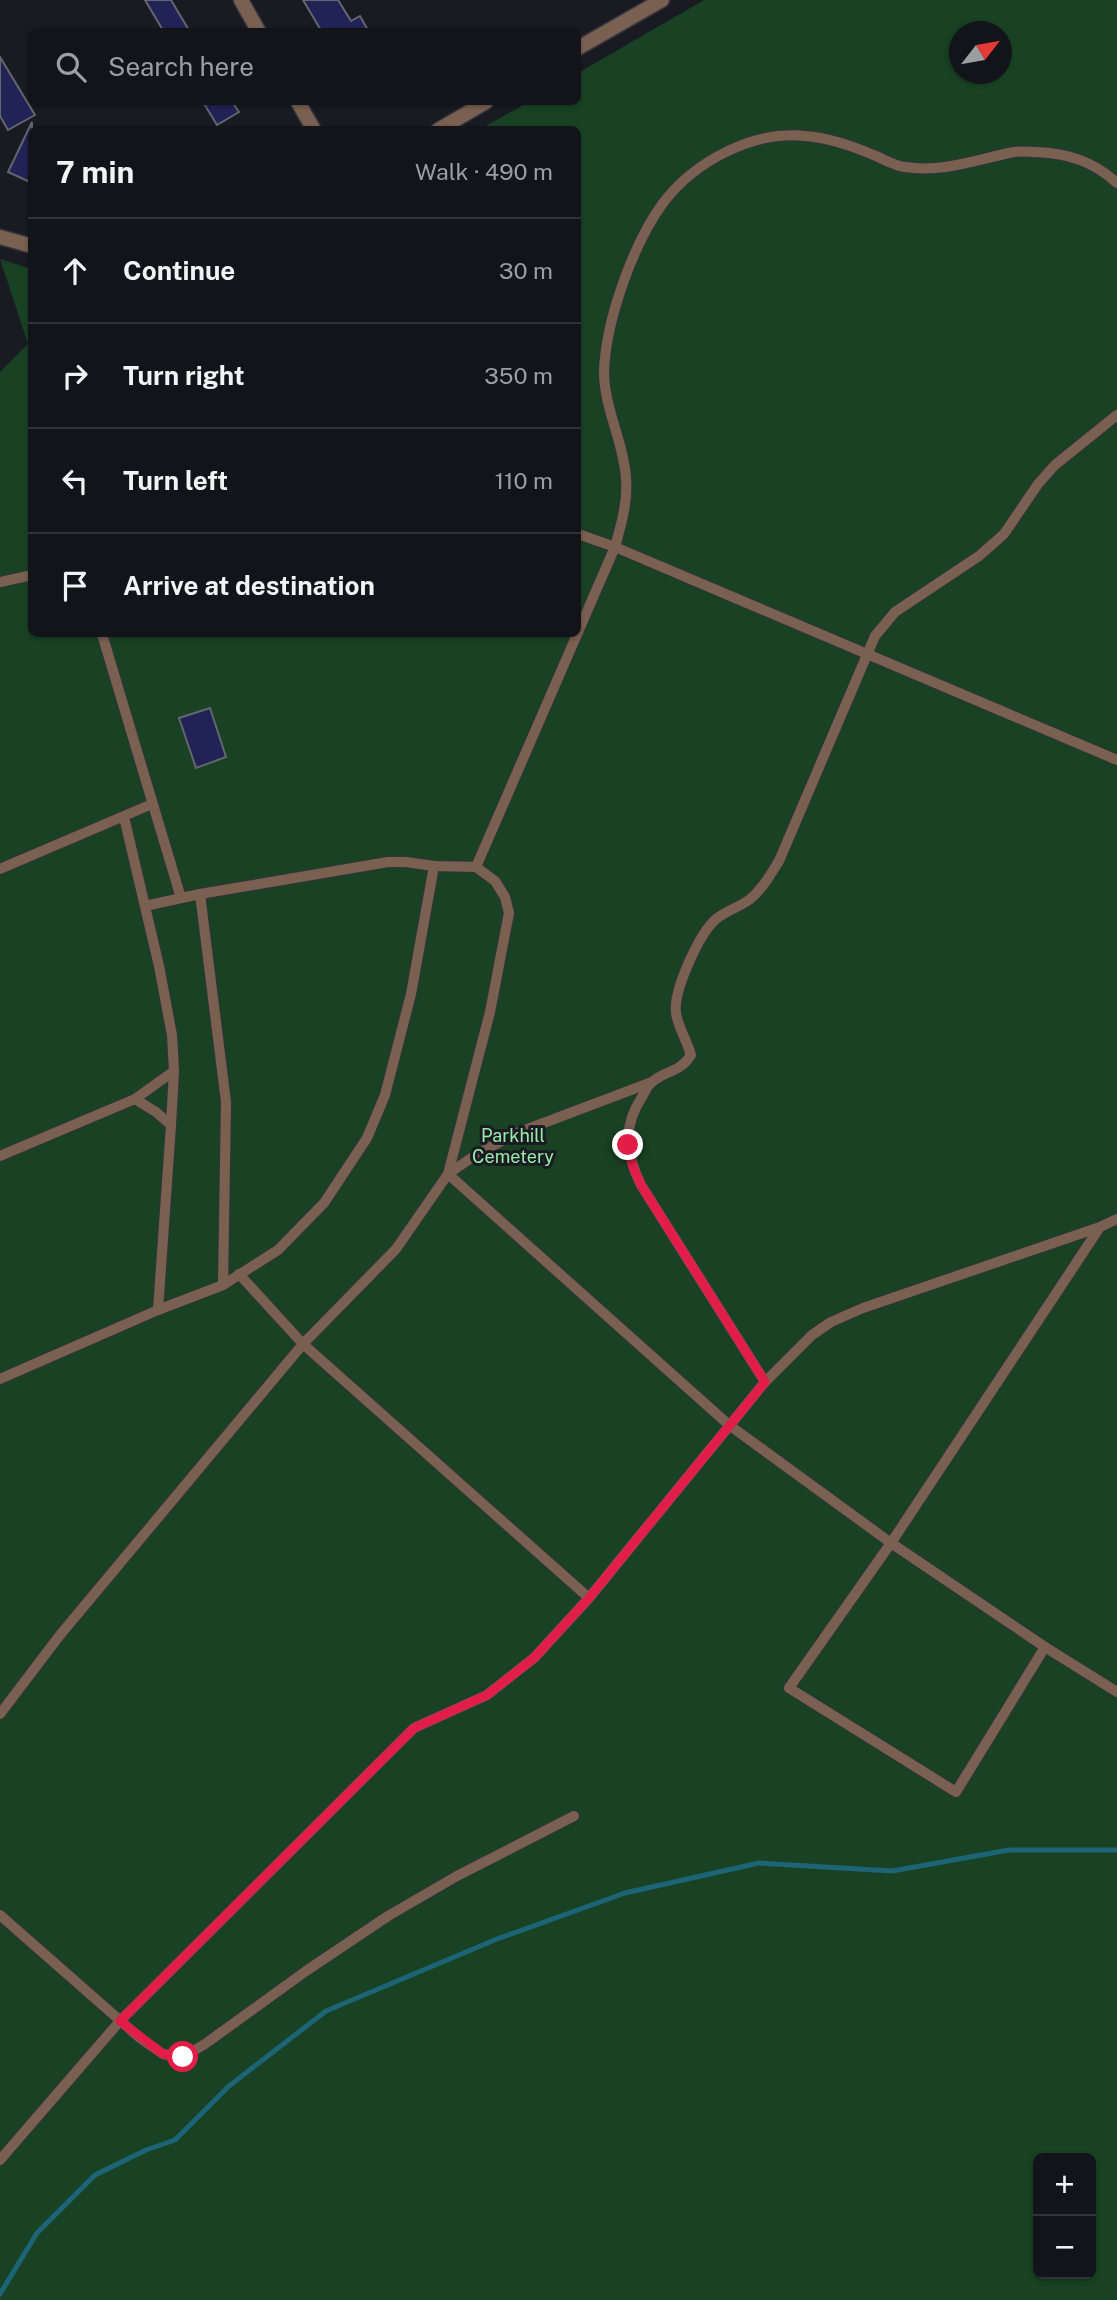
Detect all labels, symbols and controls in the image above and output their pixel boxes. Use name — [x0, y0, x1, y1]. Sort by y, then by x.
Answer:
north arrow — [949, 21, 1012, 84]
search box — [28, 28, 581, 105]
icon: search — [52, 48, 90, 86]
text: Search here — [108, 51, 254, 82]
text: 7 min — [56, 154, 134, 190]
text: Walk · 490 m — [415, 158, 553, 185]
icon: ahead — [56, 252, 94, 290]
text: Continue — [123, 255, 235, 286]
text: 30 m — [499, 257, 553, 284]
icon: right — [56, 357, 94, 395]
text: Turn right — [123, 360, 245, 391]
text: 350 m — [484, 362, 553, 389]
icon: left — [56, 462, 94, 500]
text: Turn left — [123, 465, 228, 496]
text: 110 m — [495, 467, 553, 494]
icon: arrive — [56, 567, 94, 605]
text: Arrive at destination — [123, 570, 375, 601]
park label: Parkhill Cemetery — [472, 1125, 554, 1167]
route end — [612, 1129, 643, 1160]
route start — [167, 2041, 198, 2072]
map controls — [1033, 2153, 1096, 2279]
button: + — [1033, 2153, 1096, 2216]
button: − — [1033, 2216, 1096, 2279]

